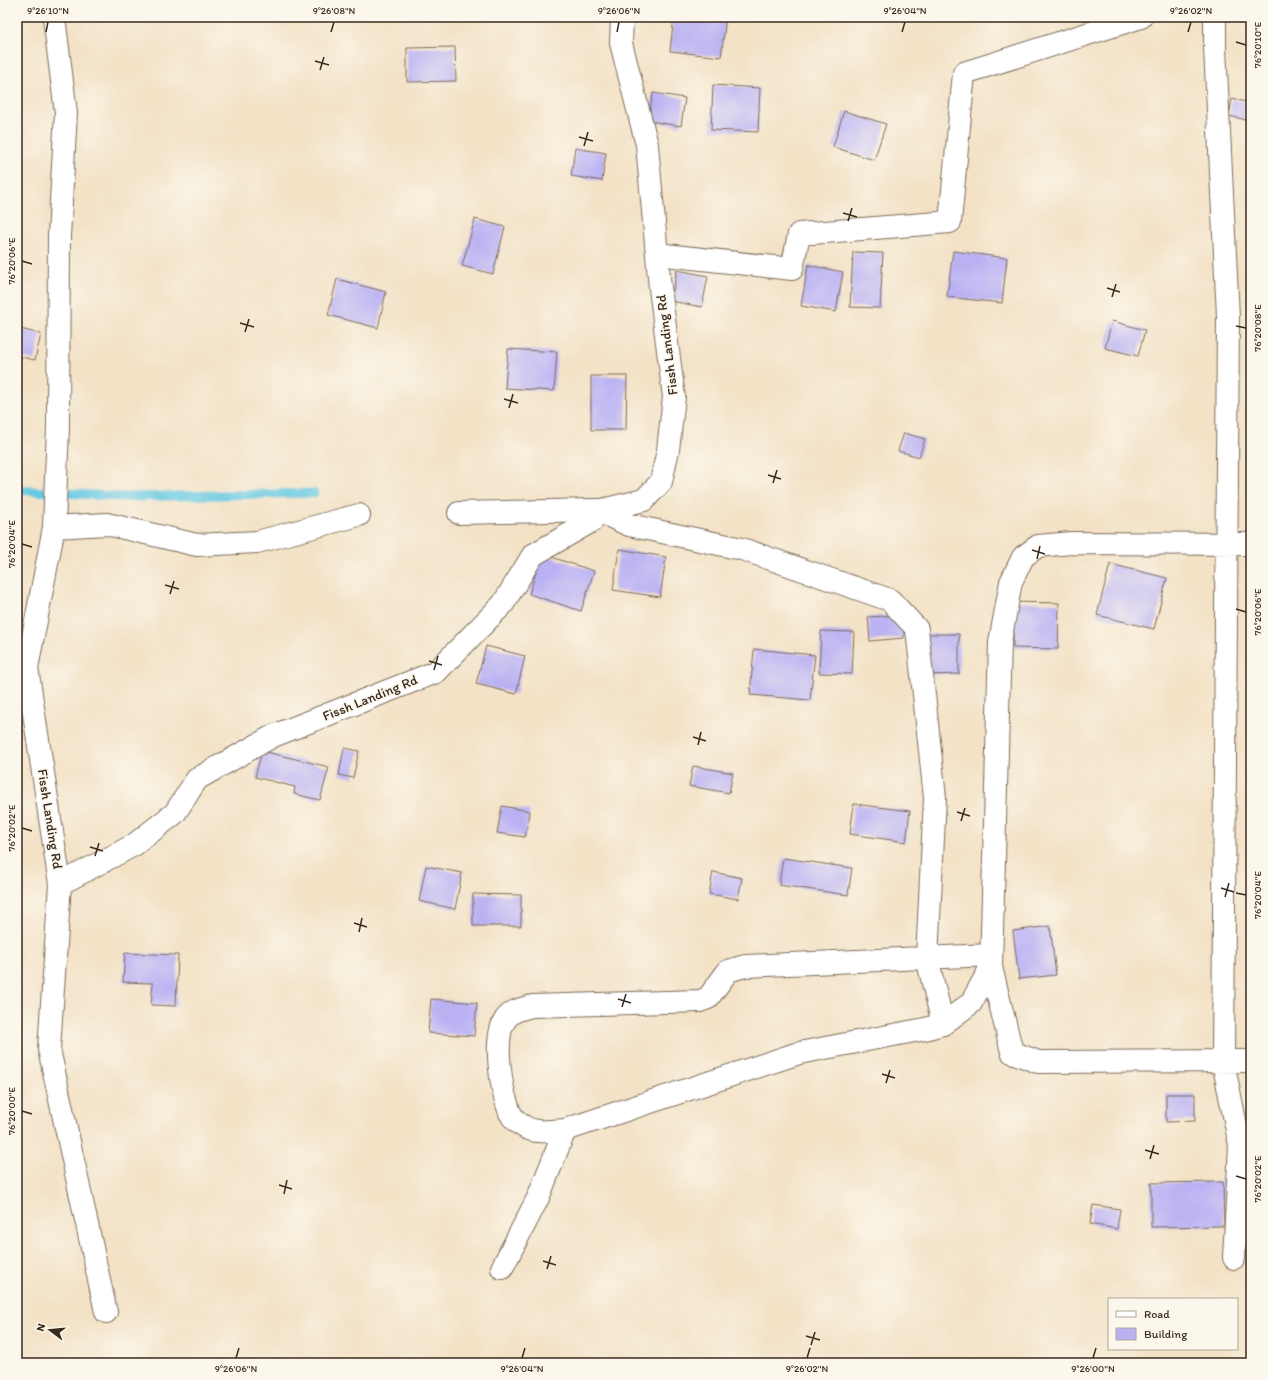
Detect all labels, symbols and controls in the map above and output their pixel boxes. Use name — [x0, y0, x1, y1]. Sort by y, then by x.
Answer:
text: 9°26'10"N — [27, 4, 69, 17]
text: 9°26'08"N — [313, 4, 356, 17]
text: 9°26'06"N — [598, 4, 640, 17]
text: 9°26'04"N — [883, 4, 927, 17]
text: 9°26'02"N — [1170, 4, 1212, 17]
text: 76°20'10"E — [1251, 21, 1264, 68]
text: 76°20'06"E — [5, 237, 18, 285]
street label: Fissh Landing Rd — [652, 293, 682, 396]
text: 76°20'08"E — [1251, 304, 1264, 352]
text: 76°20'04"E — [5, 520, 18, 568]
text: 76°20'06"E — [1251, 588, 1264, 636]
street label: Fissh Landing Rd — [320, 671, 420, 725]
street label: Fissh Landing Rd — [34, 768, 66, 871]
text: 76°20'02"E — [5, 804, 18, 852]
text: 76°20'04"E — [1251, 871, 1264, 919]
text: 76°20'00"E — [5, 1087, 18, 1135]
text: 76°20'02"E — [1251, 1155, 1264, 1203]
legend — [1108, 1298, 1238, 1350]
text: Road — [1144, 1307, 1170, 1321]
north arrow — [30, 1310, 70, 1350]
text: N — [34, 1322, 48, 1333]
text: Building — [1144, 1327, 1188, 1341]
text: 9°26'06"N — [215, 1362, 257, 1375]
text: 9°26'04"N — [500, 1362, 544, 1375]
text: 9°26'02"N — [786, 1362, 828, 1375]
text: 9°26'00"N — [1071, 1362, 1115, 1375]

